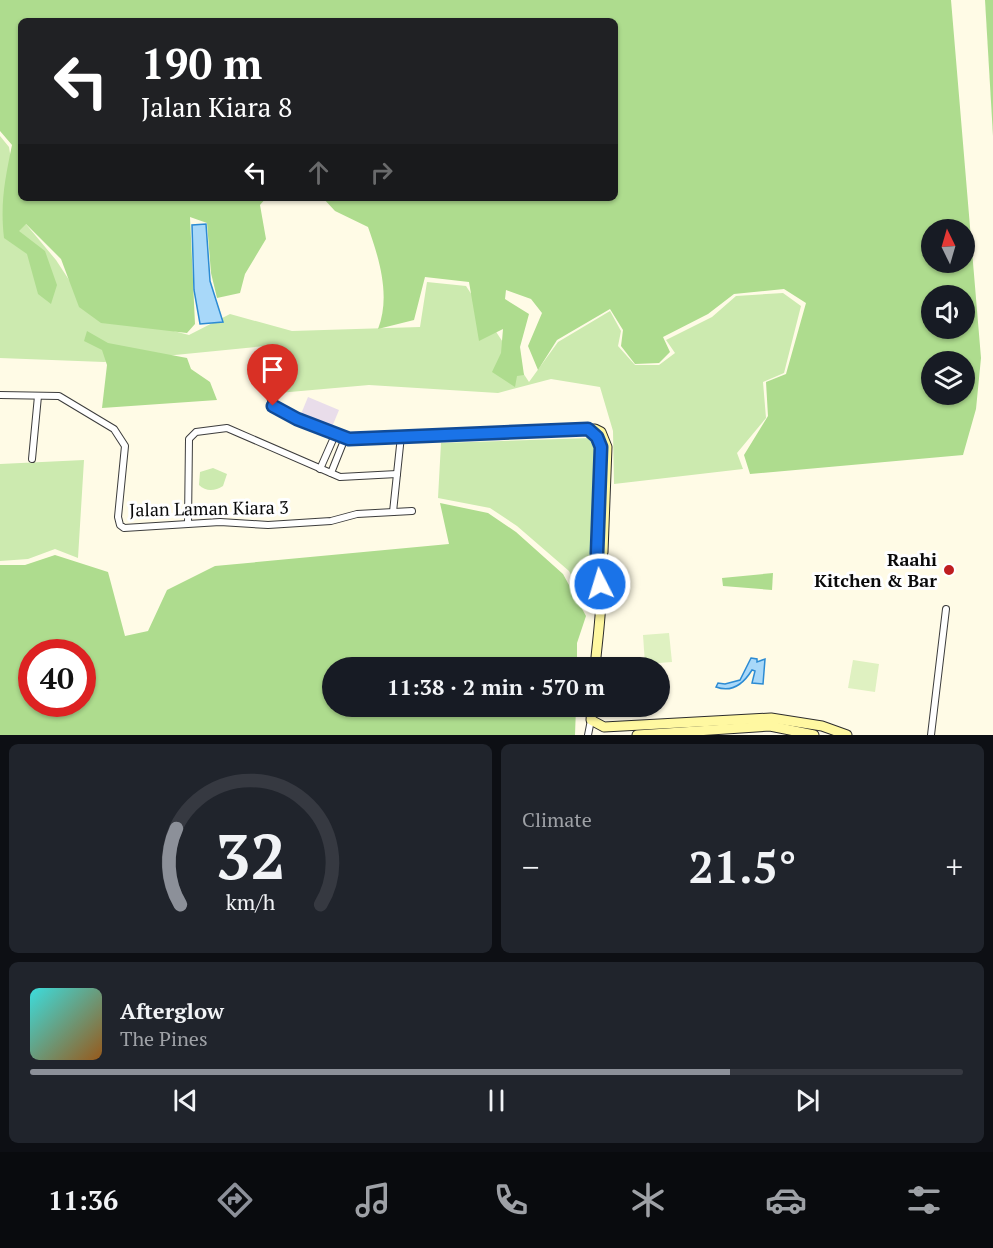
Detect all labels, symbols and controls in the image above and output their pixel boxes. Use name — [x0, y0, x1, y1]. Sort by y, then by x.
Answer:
text: 190 m — [141, 35, 262, 91]
icon: left — [42, 42, 120, 120]
text: Jalan Kiara 8 — [141, 89, 292, 125]
icon: left — [239, 156, 272, 189]
icon: ahead — [302, 156, 335, 189]
icon: right — [365, 156, 398, 189]
north arrow — [921, 219, 975, 273]
map controls — [921, 219, 975, 405]
button: sound — [921, 285, 975, 339]
pin — [247, 344, 298, 406]
button: layers — [921, 351, 975, 405]
icon: arrive — [256, 353, 289, 386]
street label: Jalan Laman Kiara 3 — [129, 495, 289, 521]
place label: Raahi Kitchen & Bar — [814, 547, 937, 592]
position arrow — [568, 552, 632, 616]
marker: Raahi Kitchen & Bar — [942, 563, 956, 577]
speed limit sign: 40 — [18, 639, 96, 717]
text: 11:38 · 2 min · 570 m — [387, 672, 605, 701]
text: Climate — [522, 806, 592, 833]
text: 32 — [215, 814, 286, 897]
text: 21.5° — [688, 836, 797, 896]
text: − — [522, 845, 540, 888]
text: + — [945, 845, 963, 888]
text: km/h — [226, 889, 276, 917]
text: Afterglow — [120, 996, 224, 1025]
text: The Pines — [120, 1025, 208, 1052]
icon: previous — [169, 1084, 202, 1117]
icon: pause — [480, 1084, 513, 1117]
icon: next — [791, 1084, 824, 1117]
icon: directions — [214, 1179, 256, 1221]
icon: music — [352, 1179, 394, 1221]
icon: phone — [490, 1179, 532, 1221]
icon: climate — [627, 1179, 669, 1221]
icon: car — [765, 1179, 807, 1221]
icon: filters — [903, 1179, 945, 1221]
text: 11:36 — [48, 1182, 118, 1218]

